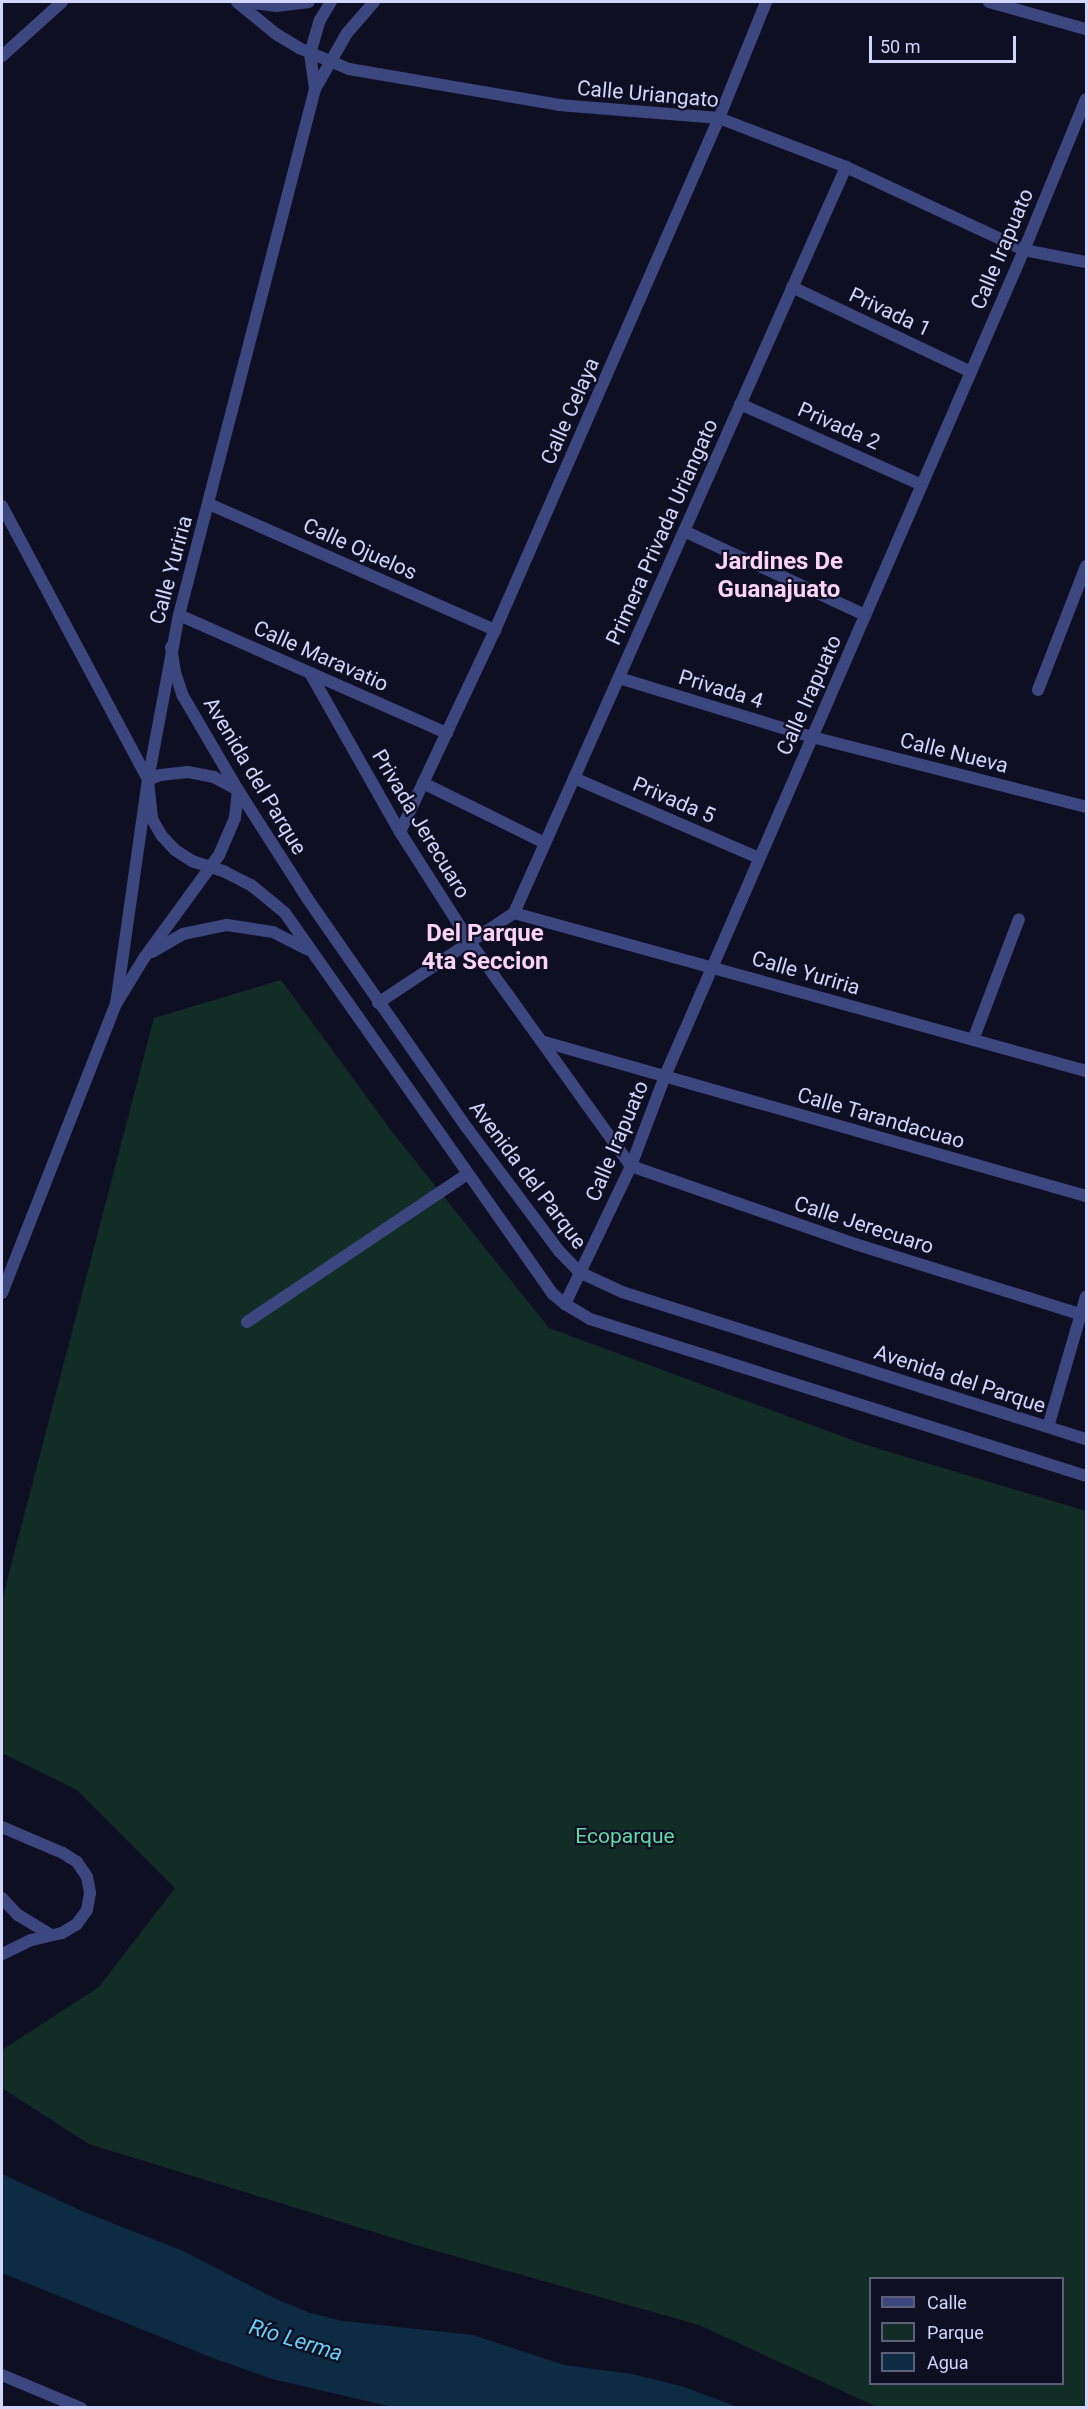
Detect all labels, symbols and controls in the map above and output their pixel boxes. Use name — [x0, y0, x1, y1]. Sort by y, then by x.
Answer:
scale bar — [872, 24, 1019, 62]
text: 50 m — [880, 36, 920, 57]
street label: Calle Uriangato — [576, 75, 720, 113]
street label: Calle Irapuato — [965, 185, 1039, 313]
street label: Privada 1 — [845, 282, 935, 342]
street label: Calle Celaya — [535, 354, 605, 468]
street label: Privada 2 — [794, 397, 884, 455]
street label: Primera Privada Uriangato — [601, 415, 723, 649]
street label: Calle Yuriria — [144, 513, 198, 627]
street label: Calle Ojuelos — [299, 513, 421, 585]
district label: Jardines De Guanajuato — [715, 548, 843, 604]
street label: Calle Maravatio — [250, 615, 392, 697]
street label: Calle Irapuato — [771, 631, 847, 759]
street label: Privada 4 — [676, 664, 766, 714]
street label: Avenida del Parque — [198, 693, 312, 859]
street label: Calle Nueva — [897, 727, 1011, 779]
street label: Privada Jerecuaro — [367, 745, 475, 903]
street label: Privada 5 — [629, 771, 719, 829]
district label: Del Parque 4ta Seccion — [422, 920, 548, 976]
street label: Calle Yuriria — [749, 946, 863, 1000]
street label: Calle Irapuato — [580, 1077, 654, 1205]
street label: Calle Tarandacuao — [794, 1082, 968, 1154]
street label: Avenida del Parque — [464, 1096, 592, 1254]
street label: Calle Jerecuaro — [791, 1191, 937, 1259]
street label: Avenida del Parque — [871, 1339, 1049, 1419]
park label: Ecoparque — [575, 1823, 675, 1849]
legend — [869, 2277, 1064, 2385]
text: Calle — [927, 2292, 967, 2313]
water label: Río Lerma — [246, 2313, 346, 2367]
text: Parque — [927, 2322, 984, 2343]
text: Agua — [927, 2352, 969, 2373]

